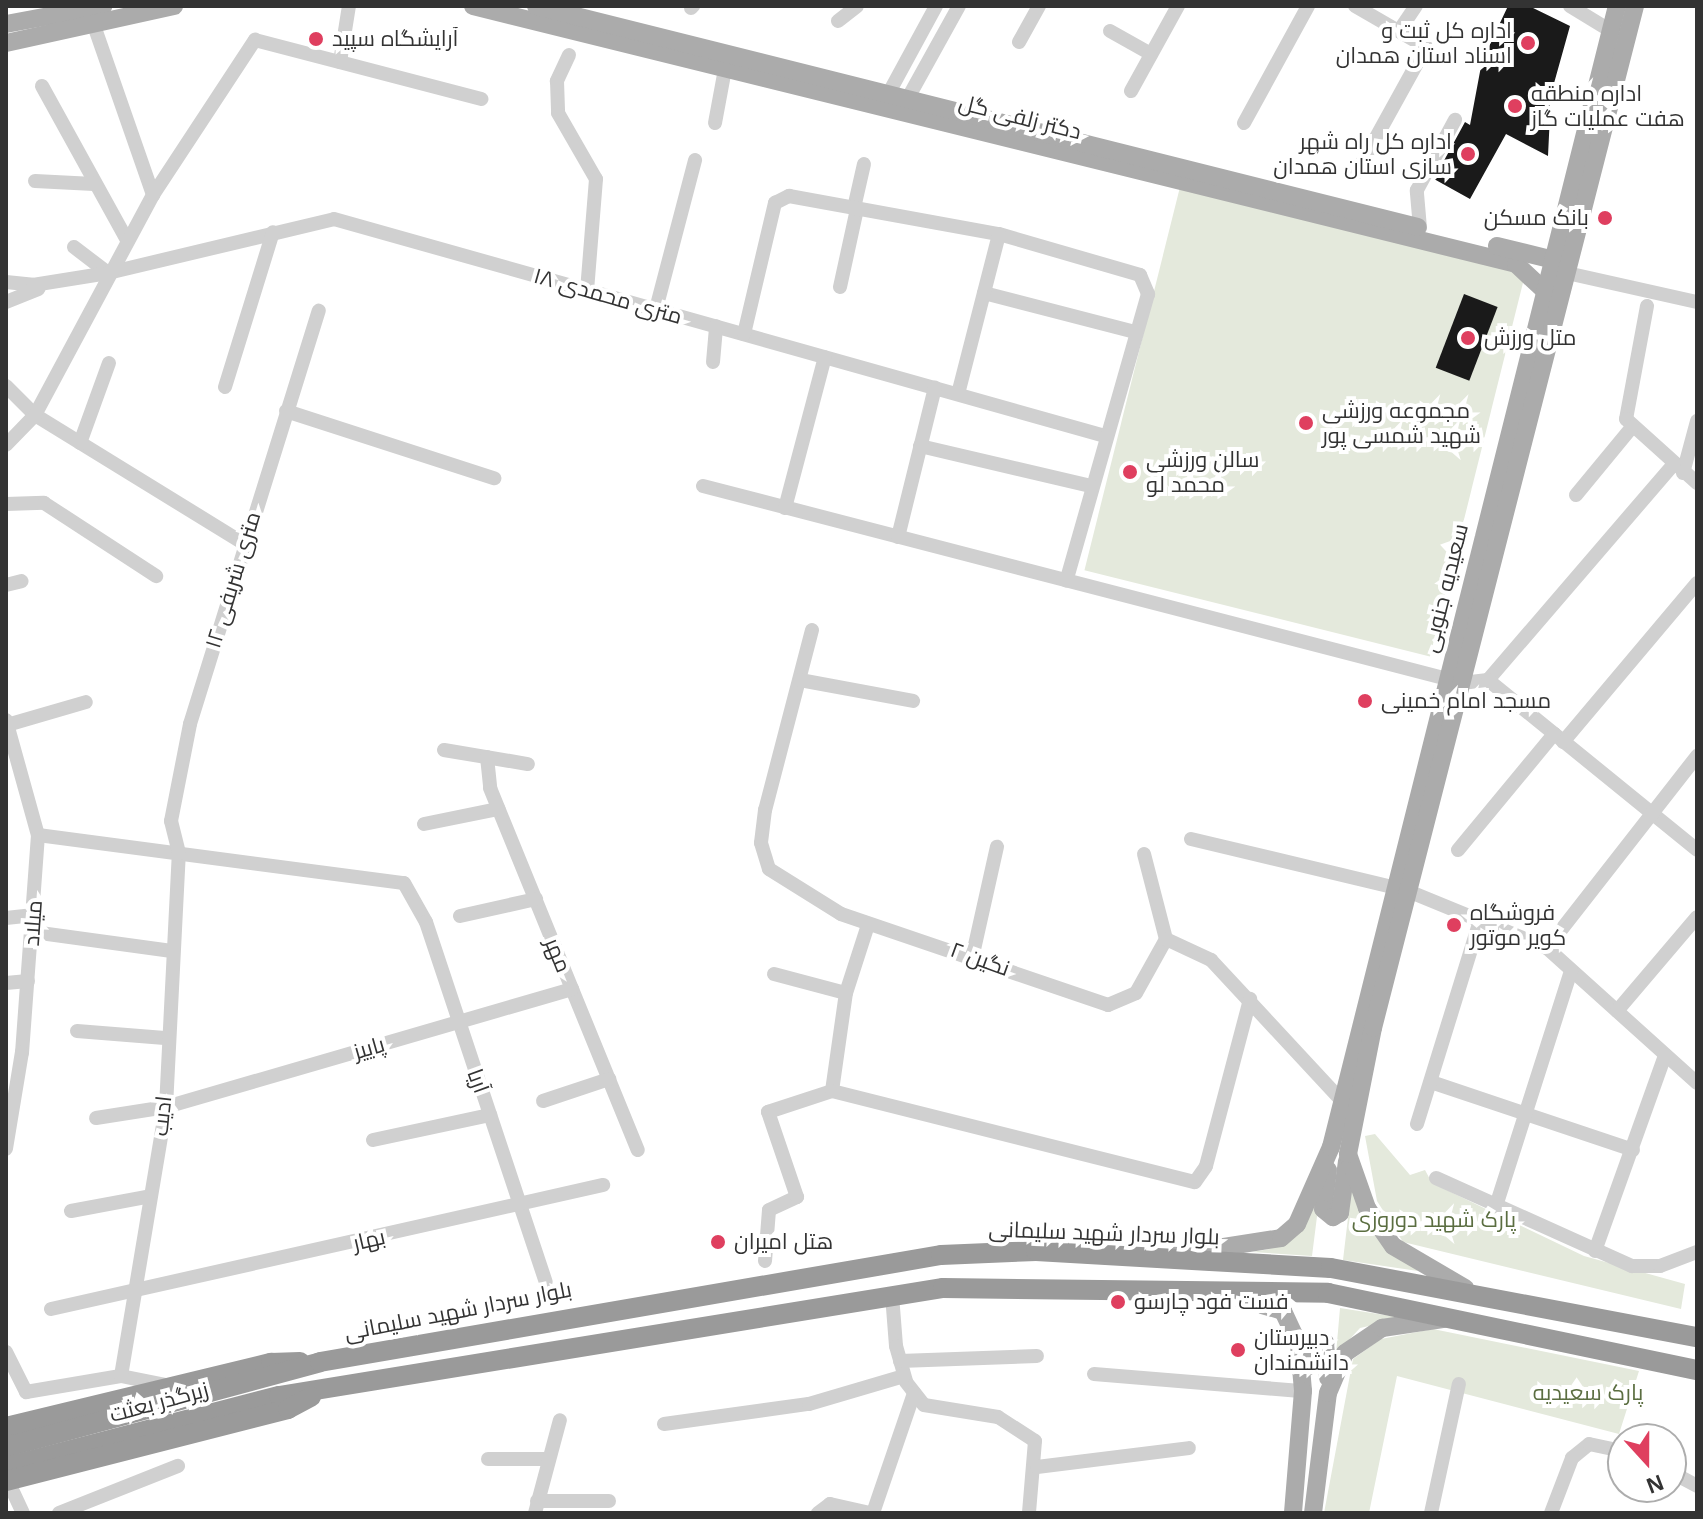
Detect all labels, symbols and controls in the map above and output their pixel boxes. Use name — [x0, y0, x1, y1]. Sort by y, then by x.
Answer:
place label: اداره کل ثبت و اسناد استان همدان — [1336, 17, 1512, 68]
place label: آرایشگاه سپید — [332, 26, 458, 52]
marker: آرایشگاه سپید — [307, 30, 325, 48]
marker: اداره کل ثبت و اسناد استان همدان — [1519, 34, 1537, 52]
place label: اداره منطقه هفت عملیات گاز — [1531, 80, 1685, 132]
street label: دکتر زلفی گل — [956, 89, 1084, 145]
marker: اداره منطقه هفت عملیات گاز — [1506, 97, 1524, 115]
place label: اداره کل راه شهر سازی استان همدان — [1273, 128, 1452, 180]
marker: اداره کل راه شهر سازی استان همدان — [1459, 145, 1477, 163]
place label: بانک مسکن — [1484, 205, 1589, 231]
marker: بانک مسکن — [1596, 209, 1614, 227]
street label: ۱۸ متری محمدی — [531, 262, 685, 330]
place label: متل ورزش — [1484, 325, 1576, 351]
marker: متل ورزش — [1459, 329, 1477, 347]
place label: مجموعه ورزشی شهید شمسی پور — [1322, 397, 1481, 448]
marker: مجموعه ورزشی شهید شمسی پور — [1297, 414, 1315, 432]
place label: سالن ورزشی محمد لو — [1146, 446, 1259, 498]
marker: سالن ورزشی محمد لو — [1121, 463, 1139, 481]
street label: ۱۲ متری شریفی — [200, 509, 266, 651]
street label: سعیدیه جنوبی — [1416, 521, 1474, 655]
place label: مسجد امام خمینی — [1381, 688, 1551, 714]
marker: مسجد امام خمینی — [1356, 692, 1374, 710]
street label: میلاد — [18, 899, 48, 947]
place label: فروشگاه کویر موتور — [1470, 899, 1566, 950]
marker: فروشگاه کویر موتور — [1445, 916, 1463, 934]
street label: مهر — [539, 934, 577, 976]
street label: نگین ۲ — [947, 936, 1013, 982]
street label: پاییز — [350, 1031, 388, 1065]
street label: آریا — [461, 1065, 495, 1097]
street label: ادیب — [147, 1095, 177, 1137]
park label: پارک شهید دوروزی — [1352, 1207, 1516, 1233]
street label: بلوار سردار شهید سلیمانی — [988, 1216, 1220, 1250]
street label: بهار — [350, 1223, 388, 1257]
place label: هتل امیران — [734, 1229, 833, 1255]
marker: هتل امیران — [709, 1233, 727, 1251]
street label: بلوار سردار شهید سلیمانی — [342, 1276, 574, 1346]
place label: فست فود چارسو — [1134, 1289, 1289, 1315]
marker: فست فود چارسو — [1109, 1293, 1127, 1311]
place label: دبیرستان دانشمندان — [1254, 1324, 1349, 1376]
marker: دبیرستان دانشمندان — [1229, 1341, 1247, 1359]
street label: زیرگذر بعثت — [107, 1376, 211, 1428]
park label: پارک سعیدیه — [1533, 1380, 1643, 1406]
north arrow — [1607, 1423, 1687, 1503]
text: N — [1643, 1469, 1667, 1499]

